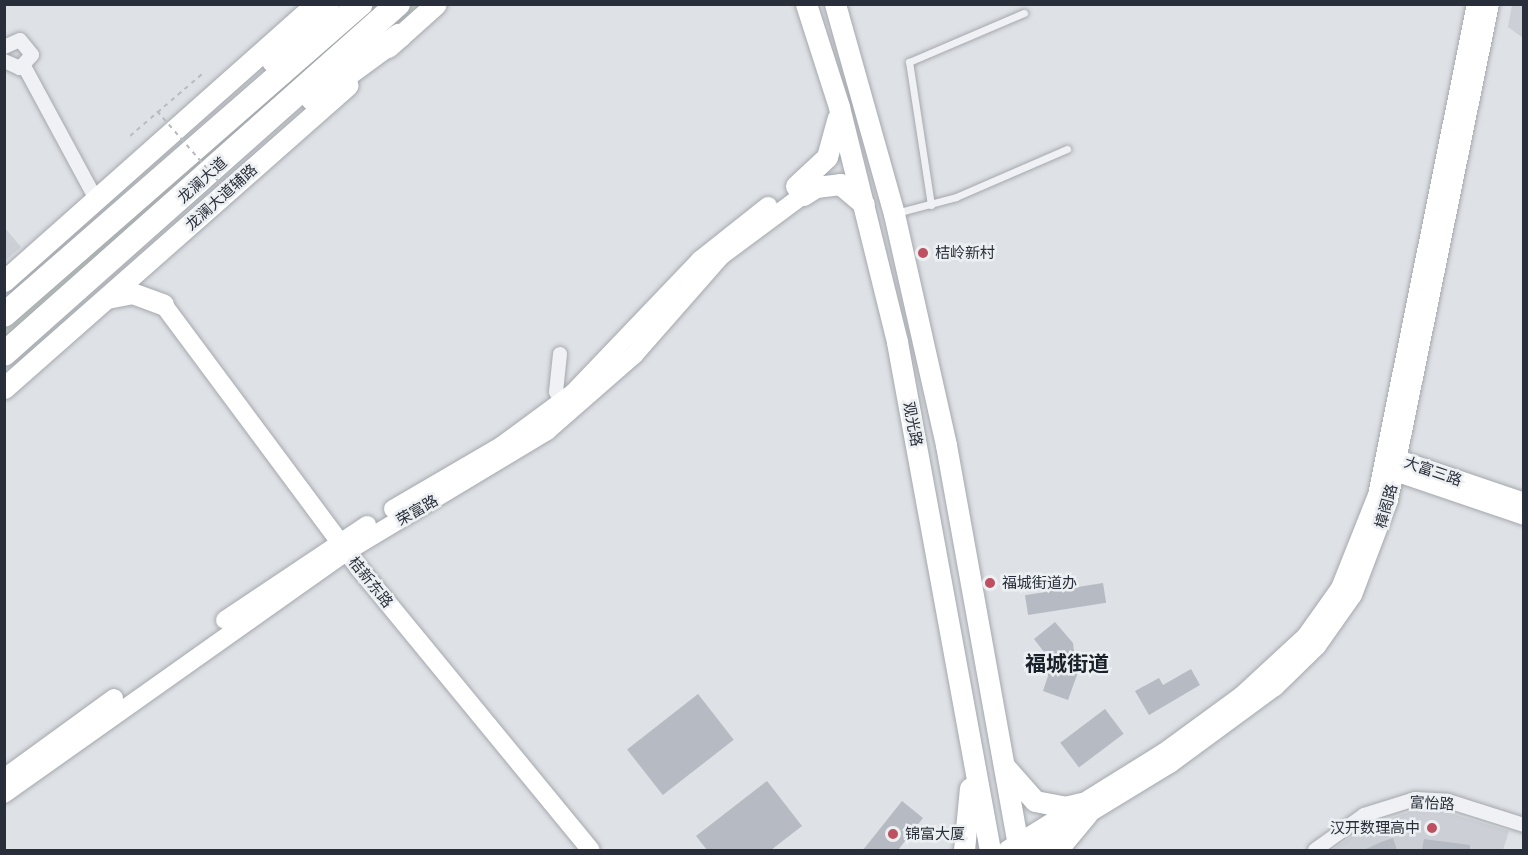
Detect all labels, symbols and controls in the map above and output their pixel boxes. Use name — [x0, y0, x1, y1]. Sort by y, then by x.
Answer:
street label: 龙澜大道 — [174, 153, 230, 207]
street label: 龙澜大道辅路 — [182, 160, 260, 234]
place label: 桔岭新村 — [935, 244, 995, 262]
marker: 桔岭新村 — [916, 246, 930, 260]
street label: 观光路 — [900, 400, 926, 448]
street label: 大富三路 — [1402, 453, 1464, 489]
street label: 樟阁路 — [1371, 482, 1401, 530]
street label: 荣富路 — [393, 491, 441, 529]
street label: 桔新东路 — [345, 553, 397, 611]
place label: 福城街道办 — [1002, 574, 1077, 592]
marker: 福城街道办 — [983, 576, 997, 590]
district label: 福城街道 — [1025, 650, 1109, 676]
street label: 富怡路 — [1409, 793, 1455, 813]
place label: 汉开数理高中 — [1330, 819, 1420, 837]
marker: 汉开数理高中 — [1425, 821, 1439, 835]
place label: 锦富大厦 — [905, 825, 965, 843]
marker: 锦富大厦 — [886, 827, 900, 841]

